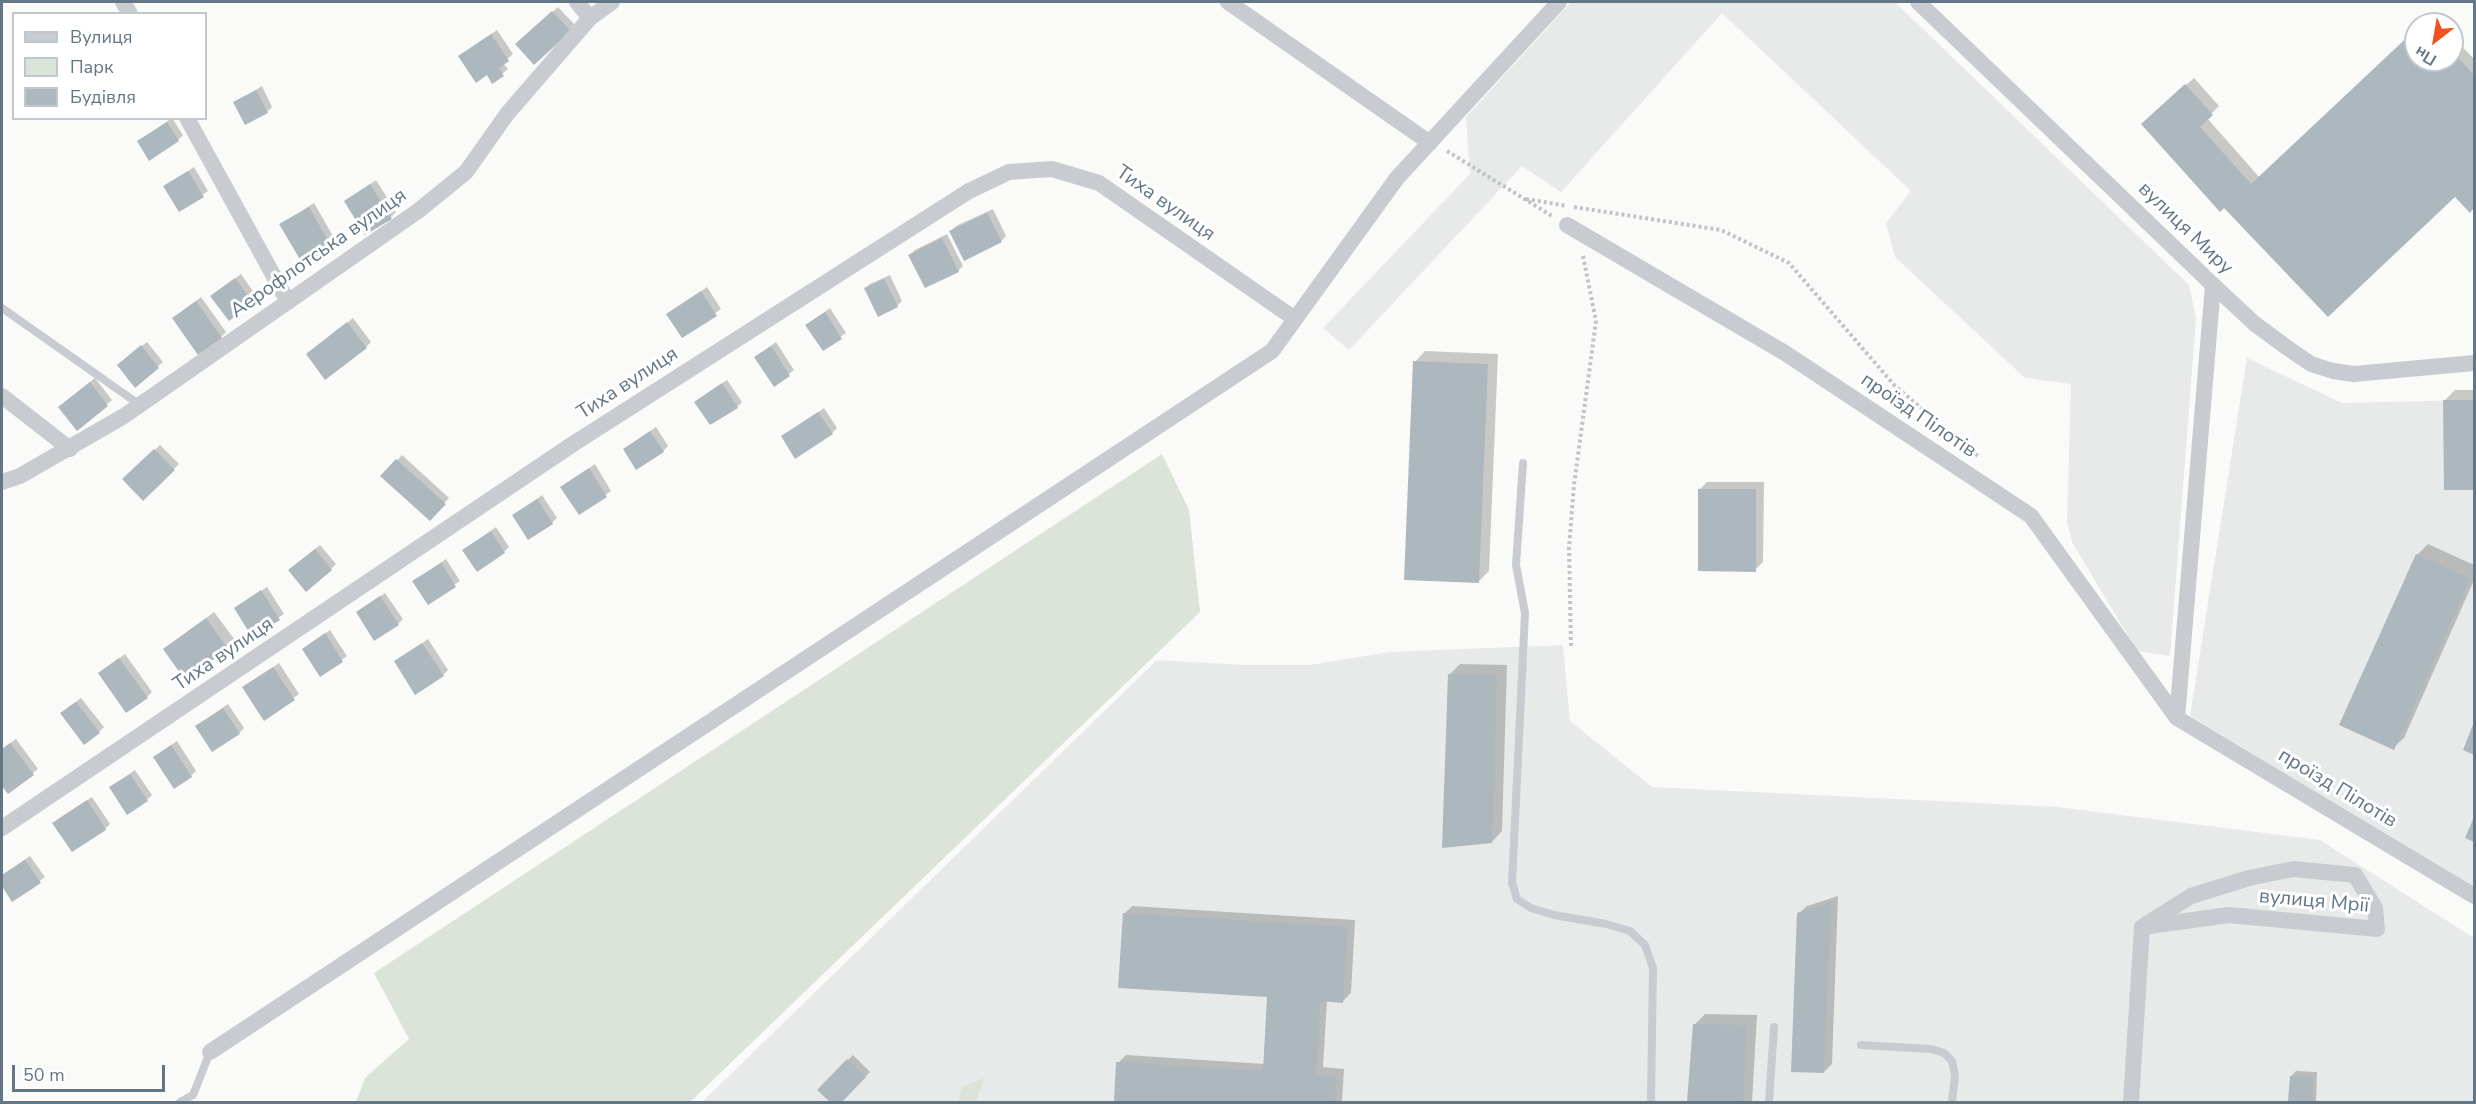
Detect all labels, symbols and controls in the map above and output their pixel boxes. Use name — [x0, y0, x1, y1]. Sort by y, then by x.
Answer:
legend — [12, 12, 207, 120]
north arrow — [2404, 12, 2464, 72]
text: Вулиця — [70, 25, 132, 49]
text: Пн — [2411, 41, 2441, 71]
text: Парк — [70, 55, 113, 79]
text: Будівля — [70, 85, 136, 109]
street label: Тиха вулиця — [1111, 161, 1219, 247]
street label: вулиця Миру — [2132, 178, 2238, 280]
street label: Аерофлотська вулиця — [226, 184, 412, 324]
street label: Тиха вулиця — [573, 343, 683, 425]
street label: проїзд Пілотів — [1856, 369, 1980, 463]
street label: Тиха вулиця — [169, 613, 279, 697]
street label: проїзд Пілотів — [2273, 744, 2401, 834]
street label: вулиця Мрії — [2258, 885, 2370, 919]
scale bar — [15, 1053, 168, 1091]
text: 50 m — [23, 1063, 65, 1087]

